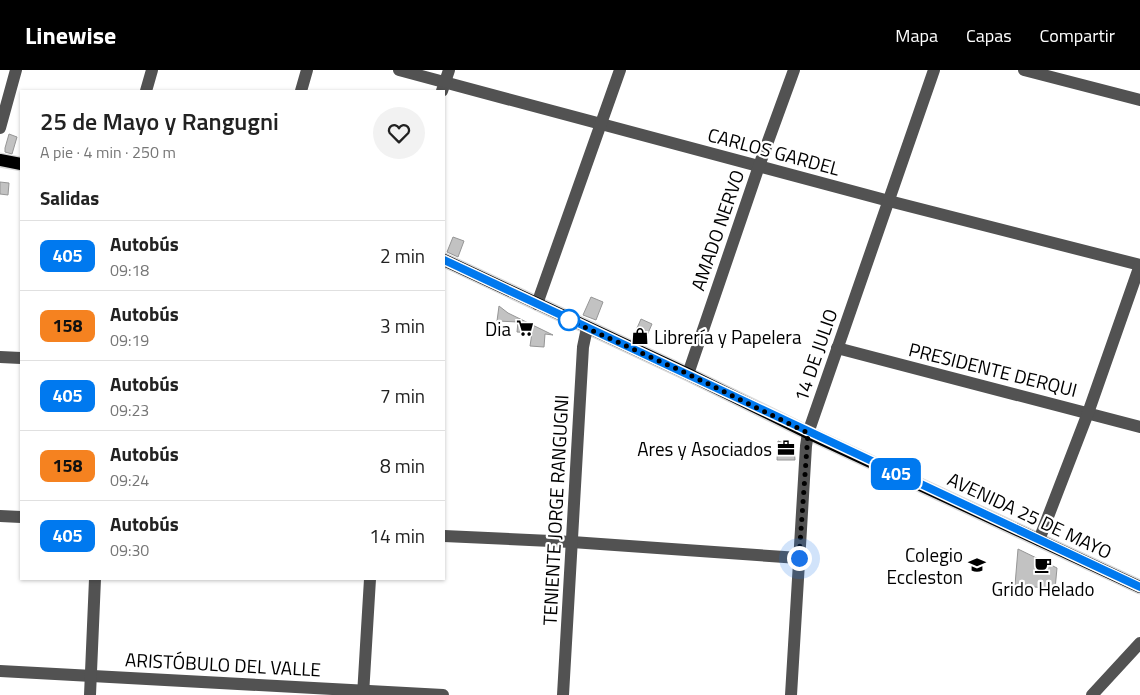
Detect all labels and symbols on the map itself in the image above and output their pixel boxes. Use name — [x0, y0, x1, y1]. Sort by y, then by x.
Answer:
street label: CARLOS GARDEL — [705, 119, 843, 183]
street label: AMADO NERVO — [683, 166, 751, 294]
street label: 14 DE JULIO — [786, 305, 844, 405]
unlabelled marker — [558, 309, 580, 331]
place label: Dia — [485, 314, 511, 343]
supermarket icon: Dia — [515, 318, 535, 338]
place label: Librería y Papelera — [654, 322, 802, 351]
shop icon: Librería y Papelera — [630, 326, 650, 346]
street label: PRESIDENTE DERQUI — [906, 334, 1080, 404]
street label: TENIENTE JORGE RANGUGNI — [534, 394, 576, 626]
place label: Ares y Asociados — [637, 434, 772, 463]
office icon: Ares y Asociados — [776, 438, 796, 458]
line badge: 405 — [867, 458, 925, 490]
street label: AVENIDA 25 DE MAYO — [943, 464, 1117, 566]
place label: Colegio Eccleston — [886, 540, 963, 591]
your location — [787, 546, 812, 571]
school or university icon: Colegio Eccleston — [967, 555, 987, 575]
cafe icon: Grido Helado — [1033, 555, 1053, 575]
place label: Grido Helado — [991, 574, 1095, 603]
street label: ARISTÓBULO DEL VALLE — [124, 644, 322, 684]

